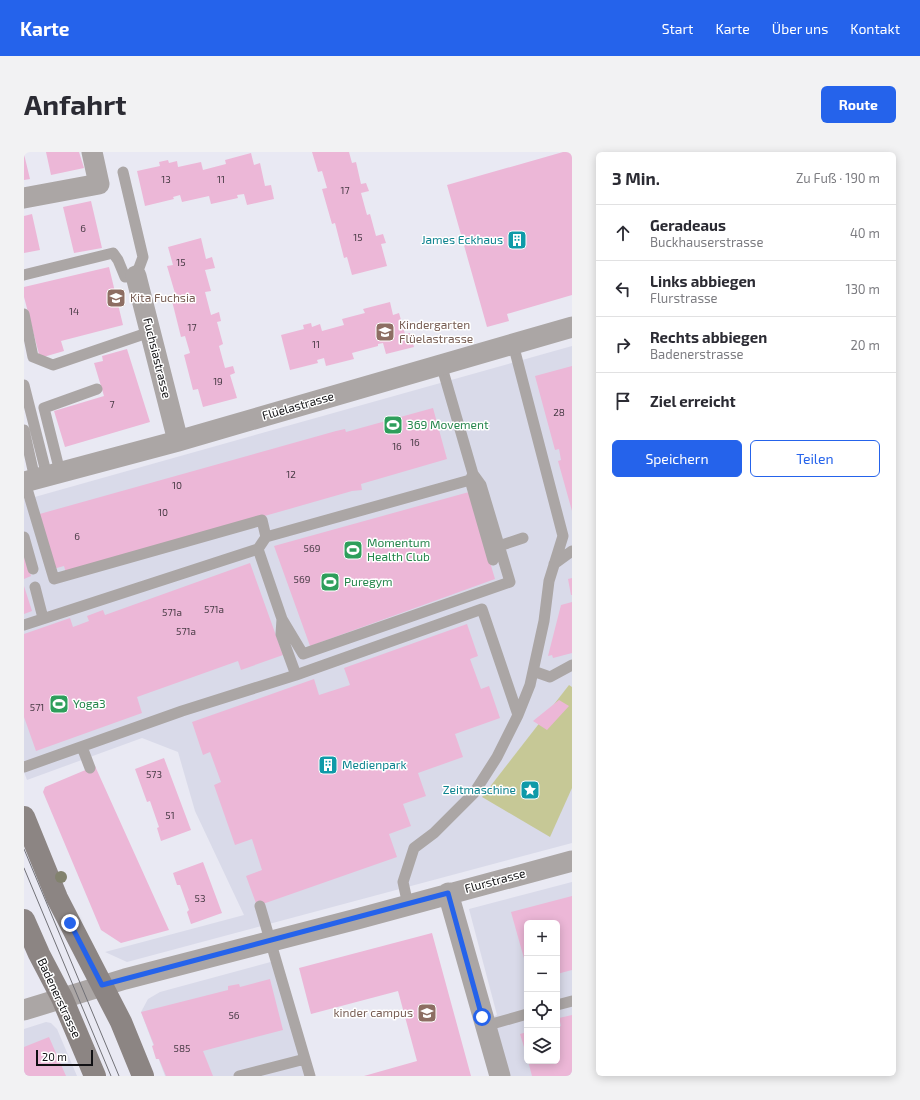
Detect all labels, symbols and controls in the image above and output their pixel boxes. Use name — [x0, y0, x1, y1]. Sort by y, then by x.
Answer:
text: Karte — [20, 17, 70, 40]
text: Start — [662, 20, 693, 37]
text: Karte — [715, 20, 750, 37]
text: Über uns — [772, 20, 828, 37]
text: Kontakt — [850, 20, 900, 37]
button: Route — [821, 86, 896, 123]
text: Anfahrt — [24, 87, 127, 121]
text: 3 Min. — [612, 168, 660, 188]
text: Zu Fuß · 190 m — [796, 170, 880, 186]
house number: 13 — [161, 173, 171, 185]
house number: 11 — [217, 173, 225, 185]
house number: 17 — [340, 184, 350, 196]
text: Geradeaus — [650, 216, 726, 234]
house number: 6 — [80, 222, 86, 234]
icon: ahead — [612, 222, 634, 244]
text: 40 m — [850, 225, 880, 241]
building icon: James Eckhaus — [506, 229, 528, 251]
house number: 15 — [353, 231, 363, 243]
place label: James Eckhaus — [421, 232, 503, 246]
text: Buckhauserstrasse — [650, 234, 763, 250]
house number: 15 — [176, 256, 186, 268]
text: Links abbiegen — [650, 272, 756, 290]
icon: left — [612, 278, 634, 300]
text: 130 m — [845, 281, 880, 297]
school or university icon: Kita Fuchsia — [105, 287, 127, 309]
place label: Kita Fuchsia — [130, 290, 196, 304]
text: Flurstrasse — [650, 290, 718, 306]
house number: 14 — [69, 305, 79, 317]
street label: Fuchsiastrasse — [141, 316, 175, 399]
place label: Kindergarten Flüelastrasse — [399, 317, 473, 345]
house number: 17 — [187, 321, 197, 333]
school or university icon: Kindergarten Flüelastrasse — [374, 321, 396, 343]
text: Rechts abbiegen — [650, 328, 767, 346]
icon: right — [612, 334, 634, 356]
text: 20 m — [851, 337, 880, 353]
house number: 11 — [312, 338, 320, 350]
text: Badenerstrasse — [650, 346, 743, 362]
house number: 19 — [213, 375, 223, 387]
street label: Flüelastrasse — [260, 388, 335, 422]
icon: arrive — [612, 390, 634, 412]
text: Ziel erreicht — [650, 392, 736, 410]
house number: 7 — [109, 398, 115, 410]
house number: 28 — [553, 406, 565, 418]
sports icon: 369 Movement — [382, 414, 404, 436]
place label: 369 Movement — [407, 417, 489, 431]
house number: 16 — [410, 436, 420, 448]
house number: 16 — [392, 440, 402, 452]
button: Speichern — [612, 440, 742, 477]
button: Teilen — [750, 440, 880, 477]
house number: 12 — [286, 468, 296, 480]
house number: 10 — [172, 479, 182, 491]
house number: 10 — [158, 506, 168, 518]
house number: 6 — [74, 530, 80, 542]
place label: Momentum Health Club — [367, 535, 430, 563]
sports icon: Momentum Health Club — [342, 539, 364, 561]
house number: 569 — [304, 542, 321, 554]
sports icon: Puregym — [319, 571, 341, 593]
house number: 569 — [294, 573, 311, 585]
place label: Puregym — [344, 574, 393, 588]
house number: 571a — [204, 603, 224, 615]
house number: 571a — [162, 606, 182, 618]
house number: 571a — [176, 625, 196, 637]
sports icon: Yoga3 — [48, 693, 70, 715]
place label: Yoga3 — [73, 696, 106, 710]
house number: 571 — [30, 701, 44, 713]
building icon: Medienpark — [317, 754, 339, 776]
place label: Medienpark — [342, 757, 407, 771]
house number: 573 — [146, 768, 162, 780]
place icon: Zeitmaschine — [519, 779, 541, 801]
place label: Zeitmaschine — [443, 782, 516, 796]
house number: 51 — [165, 809, 175, 821]
street label: Flurstrasse — [463, 865, 527, 895]
house number: 53 — [195, 892, 205, 904]
route end — [61, 914, 79, 932]
map controls — [524, 920, 560, 1064]
button: + — [524, 920, 560, 956]
street label: Badenerstrasse — [35, 956, 84, 1040]
button: − — [524, 956, 560, 992]
button: locate — [524, 992, 560, 1028]
school or university icon: kinder campus — [416, 1002, 438, 1024]
place label: kinder campus — [334, 1005, 413, 1019]
route start — [473, 1008, 491, 1026]
house number: 56 — [228, 1009, 240, 1021]
button: layers — [524, 1028, 560, 1064]
house number: 585 — [174, 1042, 190, 1054]
scale bar — [36, 1048, 93, 1067]
text: 20 m — [42, 1050, 67, 1063]

